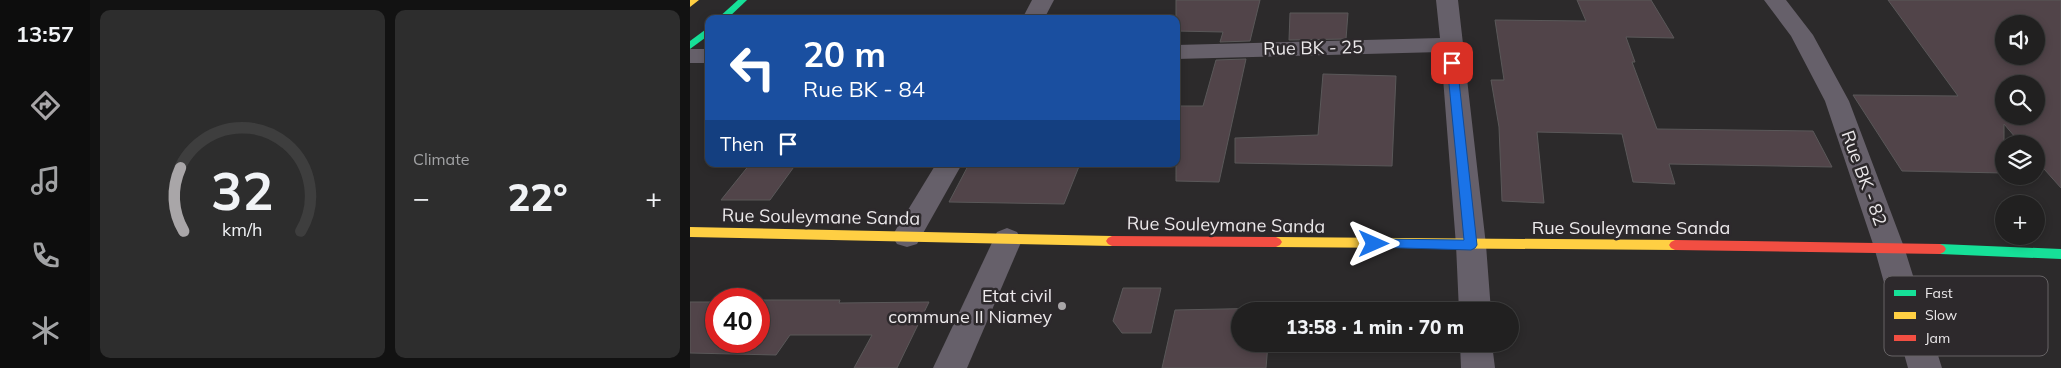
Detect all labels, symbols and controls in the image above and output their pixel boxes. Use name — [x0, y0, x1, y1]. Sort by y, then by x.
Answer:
map controls — [1995, 15, 2045, 245]
button: sound — [1995, 15, 2045, 65]
text: 13:57 — [16, 20, 74, 48]
text: 20 m — [803, 32, 886, 76]
icon: left — [720, 35, 785, 100]
street label: Rue BK - 25 — [1263, 35, 1363, 60]
pin — [1431, 42, 1473, 84]
icon: arrive — [1438, 49, 1466, 77]
text: Rue BK - 84 — [803, 75, 925, 103]
button: search — [1995, 75, 2045, 125]
icon: directions — [28, 88, 63, 123]
street label: Rue BK - 82 — [1837, 127, 1892, 229]
icon: arrive — [774, 130, 802, 158]
text: Then — [720, 132, 764, 156]
button: layers — [1995, 135, 2045, 185]
text: Climate — [413, 149, 469, 169]
text: 32 — [211, 158, 274, 223]
icon: music — [28, 163, 63, 198]
text: 22° — [507, 173, 568, 221]
text: − — [413, 180, 430, 215]
text: + — [645, 180, 662, 215]
button: + — [1995, 195, 2045, 245]
street label: Rue Souleymane Sanda — [722, 203, 920, 230]
street label: Rue Souleymane Sanda — [1127, 211, 1325, 238]
street label: Rue Souleymane Sanda — [1532, 216, 1730, 239]
position arrow — [1347, 217, 1399, 269]
text: km/h — [222, 218, 263, 240]
icon: phone — [28, 238, 63, 273]
legend — [1884, 276, 2048, 356]
place label: Etat civil commune II Niamey — [888, 284, 1052, 328]
text: Fast — [1925, 284, 1953, 302]
speed limit sign: 40 — [705, 288, 770, 353]
marker: Etat civil commune II Niamey — [1056, 300, 1068, 312]
text: Slow — [1925, 306, 1957, 324]
icon: climate — [28, 313, 63, 348]
text: 13:58 · 1 min · 70 m — [1286, 315, 1464, 339]
text: Jam — [1925, 329, 1950, 347]

